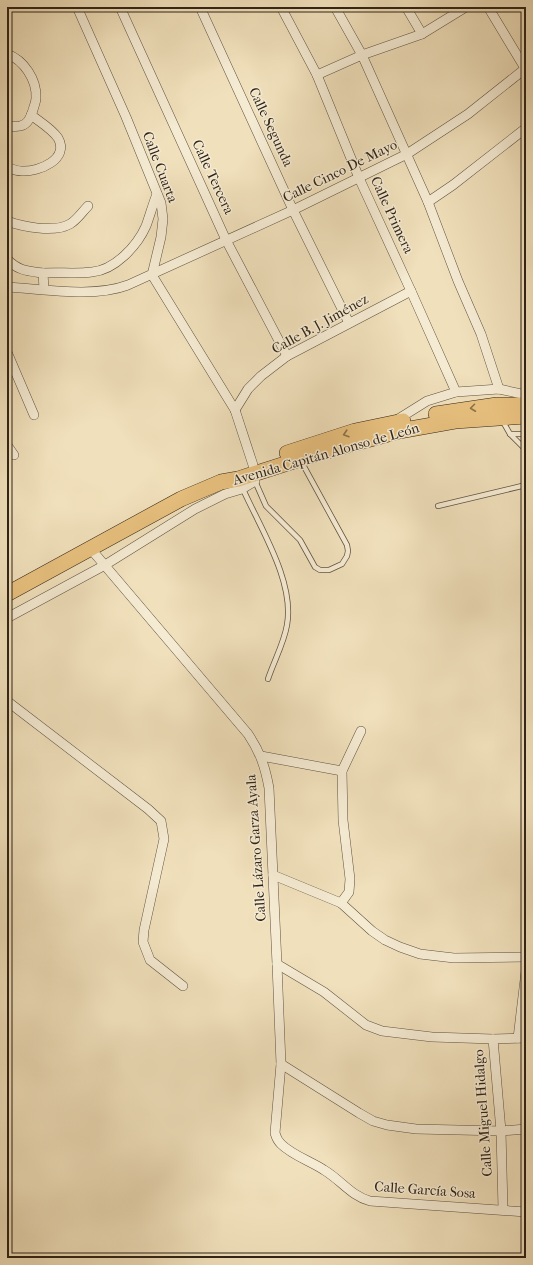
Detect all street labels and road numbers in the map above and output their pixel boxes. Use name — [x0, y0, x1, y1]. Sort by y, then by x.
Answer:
street label: Calle Segunda — [245, 85, 297, 170]
street label: Calle Cuarta — [139, 129, 182, 205]
street label: Calle Cinco De Mayo — [280, 136, 400, 206]
street label: Calle Tercera — [188, 137, 238, 217]
street label: Calle Primera — [367, 174, 417, 257]
street label: Calle B. J. Jiménez — [269, 290, 371, 358]
street label: Avenida Capitán Alonso de León — [230, 419, 421, 489]
street label: Calle Lázaro Garza Ayala — [242, 773, 270, 922]
street label: Calle Miguel Hidalgo — [470, 1049, 496, 1177]
street label: Calle García Sosa — [374, 1178, 477, 1202]

